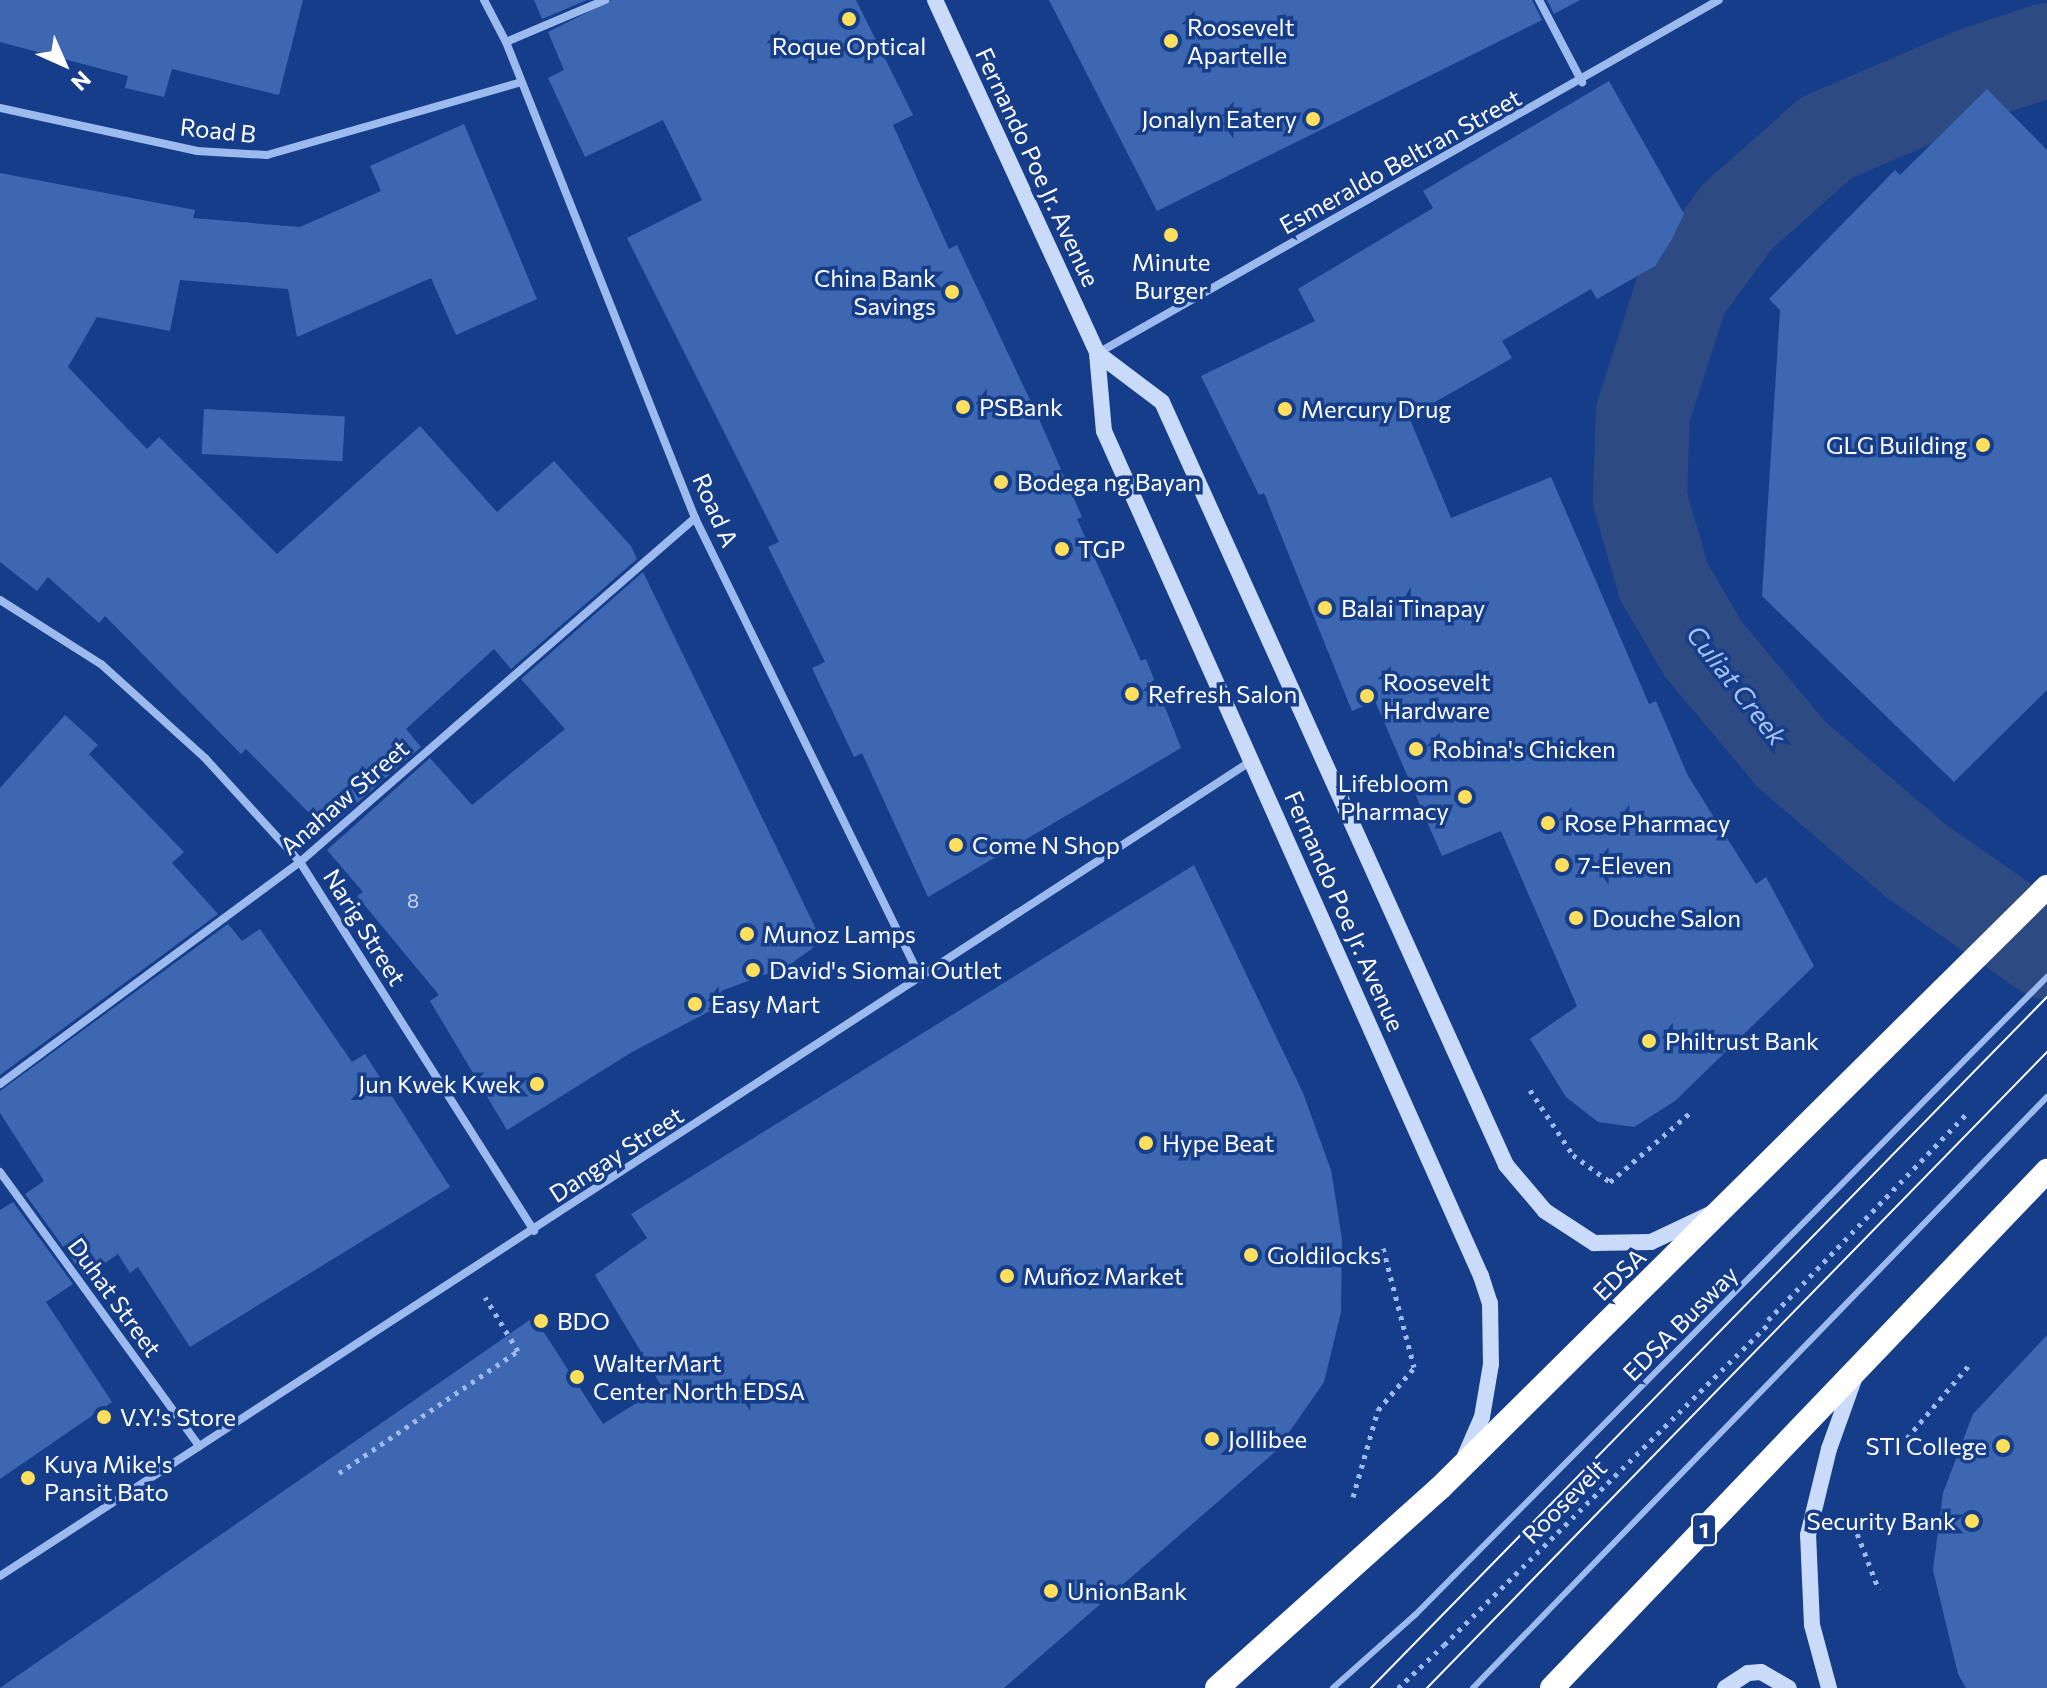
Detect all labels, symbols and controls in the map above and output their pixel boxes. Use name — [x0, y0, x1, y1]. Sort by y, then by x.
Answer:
marker: Roque Optical — [840, 10, 858, 28]
place label: Roosevelt Apartelle — [1187, 13, 1294, 69]
north arrow — [24, 24, 104, 104]
place label: Roque Optical — [772, 32, 926, 60]
marker: Roosevelt Apartelle — [1162, 32, 1180, 50]
street label: Fernando Poe Jr. Avenue — [970, 43, 1106, 291]
text: N — [66, 66, 97, 97]
street label: Esmeraldo Beltran Street — [1274, 83, 1526, 239]
place label: Jonalyn Eatery — [1141, 105, 1297, 133]
marker: Jonalyn Eatery — [1304, 110, 1322, 128]
street label: Road B — [179, 112, 257, 148]
marker: Minute Burger — [1162, 226, 1180, 244]
place label: Minute Burger — [1132, 248, 1210, 304]
place label: China Bank Savings — [814, 264, 936, 320]
marker: China Bank Savings — [943, 283, 961, 301]
place label: PSBank — [979, 393, 1063, 421]
place label: Mercury Drug — [1301, 395, 1451, 423]
marker: PSBank — [954, 398, 972, 416]
marker: Mercury Drug — [1276, 400, 1294, 418]
place label: GLG Building — [1826, 431, 1967, 459]
marker: GLG Building — [1974, 436, 1992, 454]
place label: Bodega ng Bayan — [1017, 468, 1201, 496]
street label: Road A — [687, 469, 745, 551]
marker: Bodega ng Bayan — [992, 473, 1010, 491]
place label: TGP — [1078, 535, 1125, 563]
marker: TGP — [1053, 540, 1071, 558]
place label: Balai Tinapay — [1341, 594, 1485, 622]
marker: Balai Tinapay — [1316, 599, 1334, 617]
water label: Culiat Creek — [1680, 619, 1794, 751]
place label: Roosevelt Hardware — [1383, 668, 1490, 724]
place label: Refresh Salon — [1148, 680, 1297, 708]
marker: Refresh Salon — [1123, 685, 1141, 703]
marker: Roosevelt Hardware — [1358, 687, 1376, 705]
street label: Anahaw Street — [274, 733, 414, 861]
place label: Robina's Chicken — [1432, 735, 1616, 763]
marker: Robina's Chicken — [1407, 740, 1425, 758]
place label: Lifebloom Pharmacy — [1338, 769, 1449, 825]
street label: Fernando Poe Jr. Avenue — [1279, 786, 1411, 1036]
marker: Lifebloom Pharmacy — [1456, 788, 1474, 806]
place label: Rose Pharmacy — [1564, 809, 1730, 837]
marker: Rose Pharmacy — [1539, 814, 1557, 832]
place label: Come N Shop — [972, 831, 1120, 859]
marker: Come N Shop — [947, 836, 965, 854]
place label: 7-Eleven — [1578, 851, 1672, 879]
marker: 7-Eleven — [1553, 856, 1571, 874]
street label: Narig Street — [318, 863, 412, 991]
house number: 8 — [407, 888, 419, 912]
place label: Douche Salon — [1592, 904, 1741, 932]
marker: Douche Salon — [1567, 909, 1585, 927]
place label: Munoz Lamps — [763, 920, 916, 948]
marker: Munoz Lamps — [738, 925, 756, 943]
place label: David's Siomai Outlet — [769, 956, 1002, 984]
marker: David's Siomai Outlet — [744, 961, 762, 979]
place label: Easy Mart — [711, 990, 820, 1018]
marker: Easy Mart — [686, 995, 704, 1013]
place label: Philtrust Bank — [1665, 1027, 1819, 1055]
marker: Philtrust Bank — [1640, 1032, 1658, 1050]
place label: Jun Kwek Kwek — [358, 1070, 521, 1098]
marker: Jun Kwek Kwek — [528, 1075, 546, 1093]
street label: Dangay Street — [544, 1100, 688, 1208]
place label: Hype Beat — [1162, 1129, 1274, 1157]
marker: Hype Beat — [1137, 1134, 1155, 1152]
street label: Duhat Street — [62, 1232, 168, 1362]
place label: Goldilocks — [1267, 1241, 1381, 1269]
street label: EDSA — [1586, 1242, 1652, 1306]
marker: Goldilocks — [1242, 1246, 1260, 1264]
street label: EDSA Busway — [1617, 1260, 1743, 1386]
place label: Muñoz Market — [1023, 1262, 1184, 1290]
marker: Muñoz Market — [998, 1267, 1016, 1285]
place label: BDO — [557, 1307, 610, 1335]
marker: BDO — [532, 1312, 550, 1330]
place label: WalterMart Center North EDSA — [593, 1349, 805, 1405]
marker: WalterMart Center North EDSA — [568, 1368, 586, 1386]
place label: V.Y.'s Store — [120, 1403, 236, 1431]
marker: V.Y.'s Store — [95, 1408, 113, 1426]
place label: Jollibee — [1228, 1425, 1307, 1453]
marker: Jollibee — [1203, 1430, 1221, 1448]
place label: STI College — [1865, 1432, 1987, 1460]
marker: STI College — [1994, 1437, 2012, 1455]
place label: Kuya Mike's Pansit Bato — [44, 1450, 173, 1506]
street label: Roosevelt — [1516, 1453, 1612, 1549]
marker: Kuya Mike's Pansit Bato — [19, 1469, 37, 1487]
place label: Security Bank — [1807, 1507, 1956, 1535]
road number: 1 — [1690, 1512, 1718, 1548]
marker: Security Bank — [1963, 1512, 1981, 1530]
place label: UnionBank — [1067, 1577, 1187, 1605]
marker: UnionBank — [1042, 1582, 1060, 1600]

